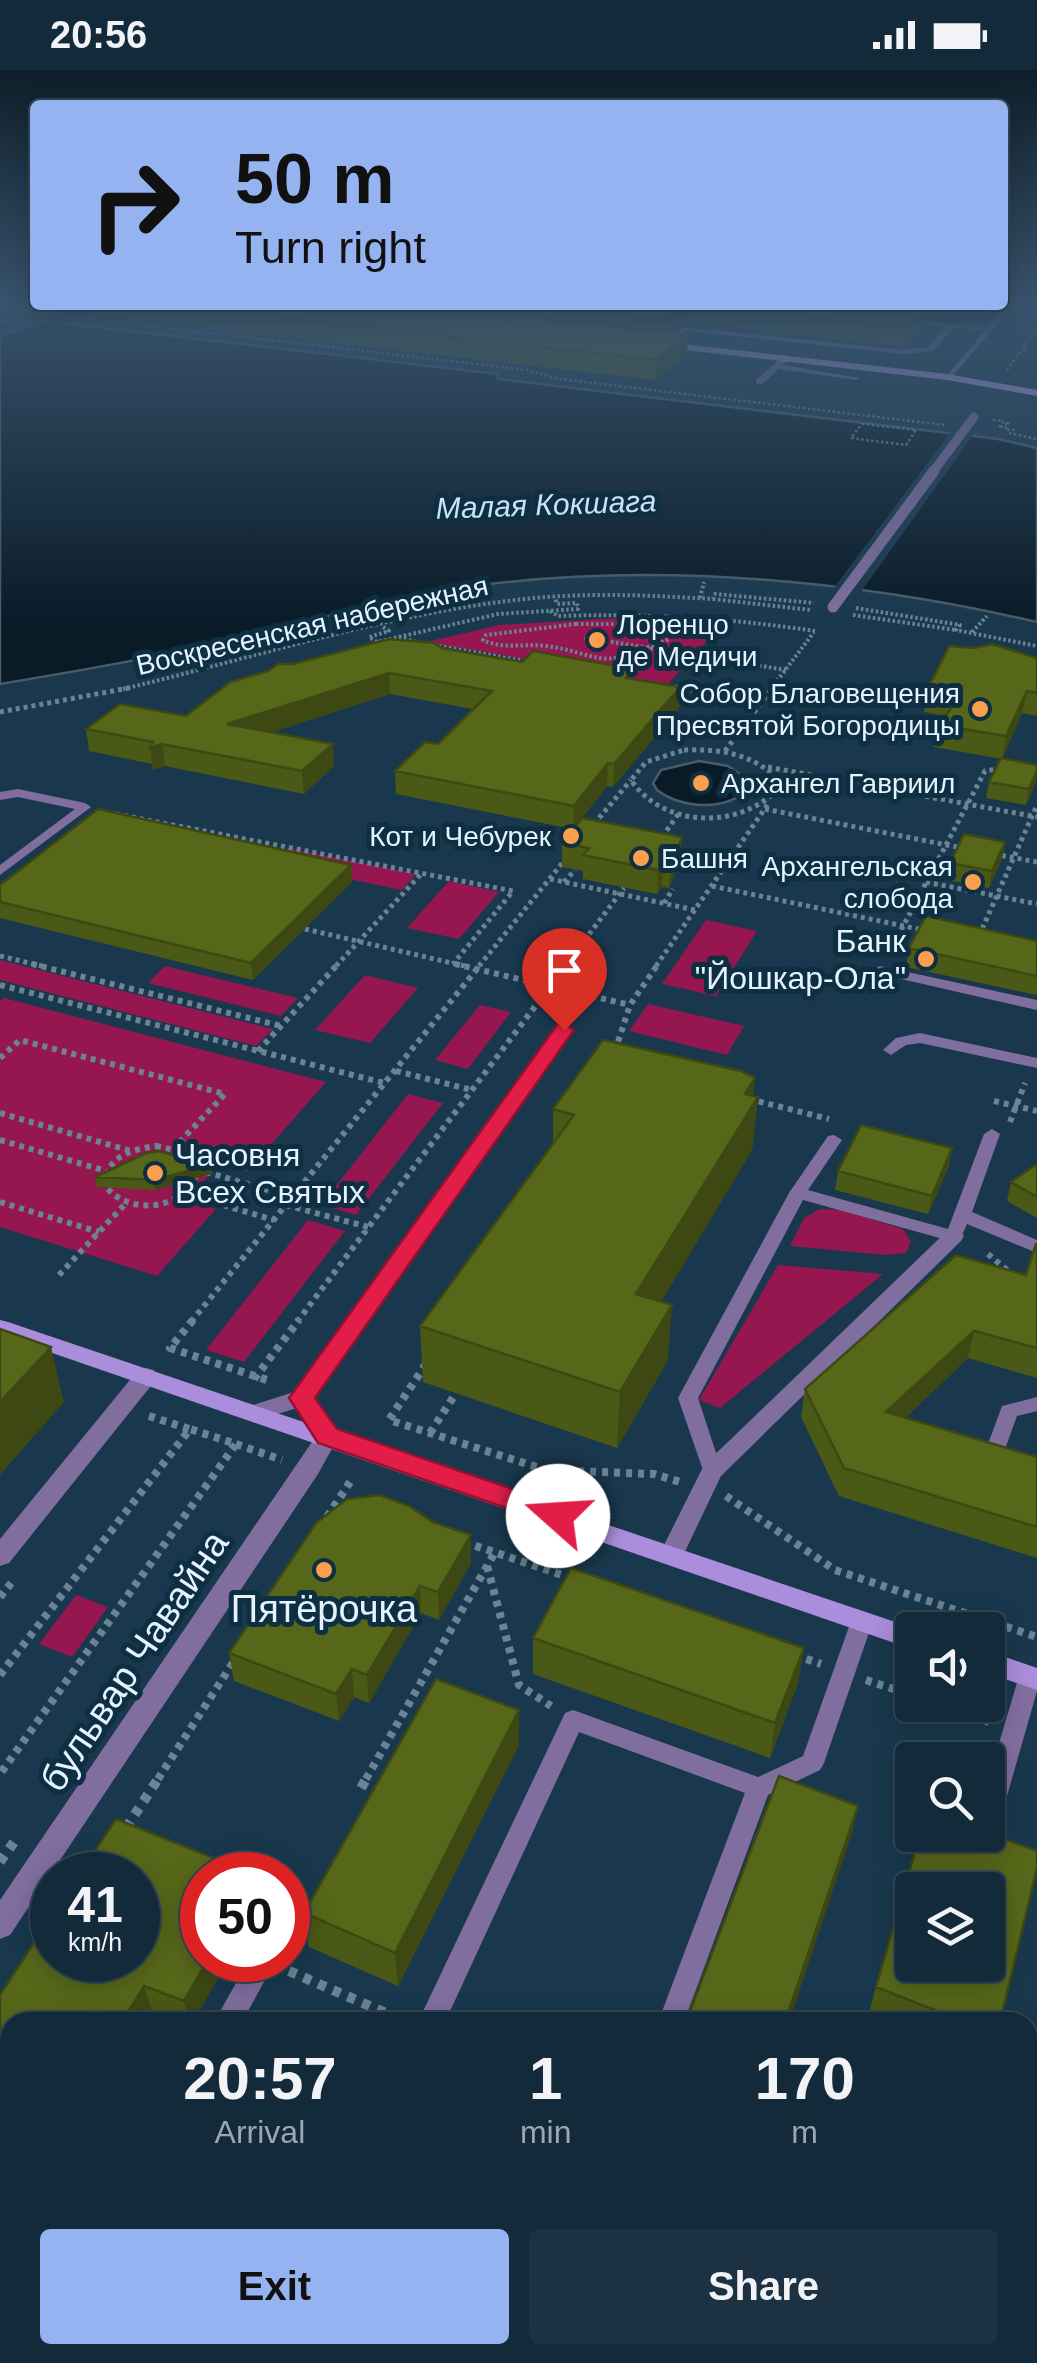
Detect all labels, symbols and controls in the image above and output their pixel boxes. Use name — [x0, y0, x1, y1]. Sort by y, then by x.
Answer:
text: 20:56 — [50, 14, 147, 56]
icon: right — [70, 140, 200, 270]
text: 50 m — [235, 140, 395, 218]
text: Turn right — [235, 222, 426, 273]
water label: Малая Кокшага — [435, 484, 657, 525]
street label: Воскресенская набережная — [133, 570, 491, 681]
place label: Лоренцо де Медичи — [617, 609, 758, 672]
marker: Лоренцо де Медичи — [586, 629, 608, 651]
place label: Собор Благовещения Пресвятой Богородицы — [656, 678, 960, 741]
marker: Собор Благовещения Пресвятой Богородицы — [969, 698, 991, 720]
place label: Архангел Гавриил — [721, 768, 955, 799]
marker: Архангел Гавриил — [690, 772, 712, 794]
place label: Кот и Чебурек — [369, 821, 552, 852]
marker: Кот и Чебурек — [560, 825, 582, 847]
place label: Башня — [661, 843, 748, 874]
marker: Башня — [630, 847, 652, 869]
place label: Архангельская слобода — [762, 851, 953, 914]
marker: Архангельская слобода — [962, 871, 984, 893]
place label: Банк "Йошкар-Ола" — [695, 923, 907, 996]
pin — [522, 928, 607, 1031]
icon: arrive — [537, 943, 592, 998]
marker: Банк "Йошкар-Ола" — [915, 948, 937, 970]
place label: Часовня Всех Святых — [175, 1137, 365, 1210]
marker: Часовня Всех Святых — [144, 1162, 166, 1184]
position arrow — [506, 1464, 610, 1568]
street label: бульвар Чавайна — [31, 1522, 237, 1799]
marker: Пятёрочка — [313, 1559, 335, 1581]
place label: Пятёрочка — [231, 1588, 418, 1630]
map controls — [895, 1612, 1005, 1982]
button: sound — [895, 1612, 1005, 1722]
button: search — [895, 1742, 1005, 1852]
speed limit sign: 50 — [180, 1852, 310, 1982]
button: layers — [895, 1872, 1005, 1982]
text: 41 — [67, 1877, 123, 1933]
text: km/h — [68, 1928, 122, 1956]
text: 20:57 — [183, 2045, 337, 2112]
text: 1 — [529, 2045, 562, 2112]
text: 170 — [755, 2045, 855, 2112]
text: Arrival — [215, 2114, 305, 2150]
text: min — [520, 2114, 571, 2150]
text: m — [791, 2114, 818, 2150]
button: Exit — [40, 2229, 509, 2344]
button: Share — [529, 2229, 998, 2344]

